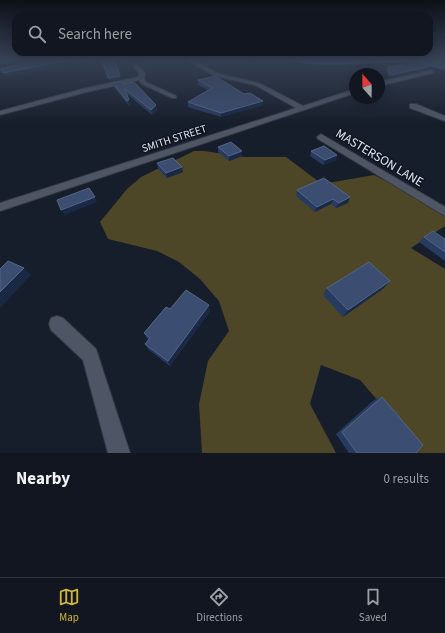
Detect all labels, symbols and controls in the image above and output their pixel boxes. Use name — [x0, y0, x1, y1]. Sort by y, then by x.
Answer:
search box — [12, 12, 433, 56]
icon: search — [26, 23, 48, 45]
text: Search here — [58, 24, 132, 45]
north arrow — [349, 68, 385, 104]
street label: SMITH STREET — [140, 121, 209, 156]
street label: MASTERSON LANE — [332, 125, 427, 191]
text: Nearby — [16, 467, 70, 491]
text: 0 results — [384, 470, 429, 488]
tab: Map — [58, 586, 80, 625]
tab: Directions — [196, 586, 243, 625]
tab: Saved — [359, 586, 387, 625]

